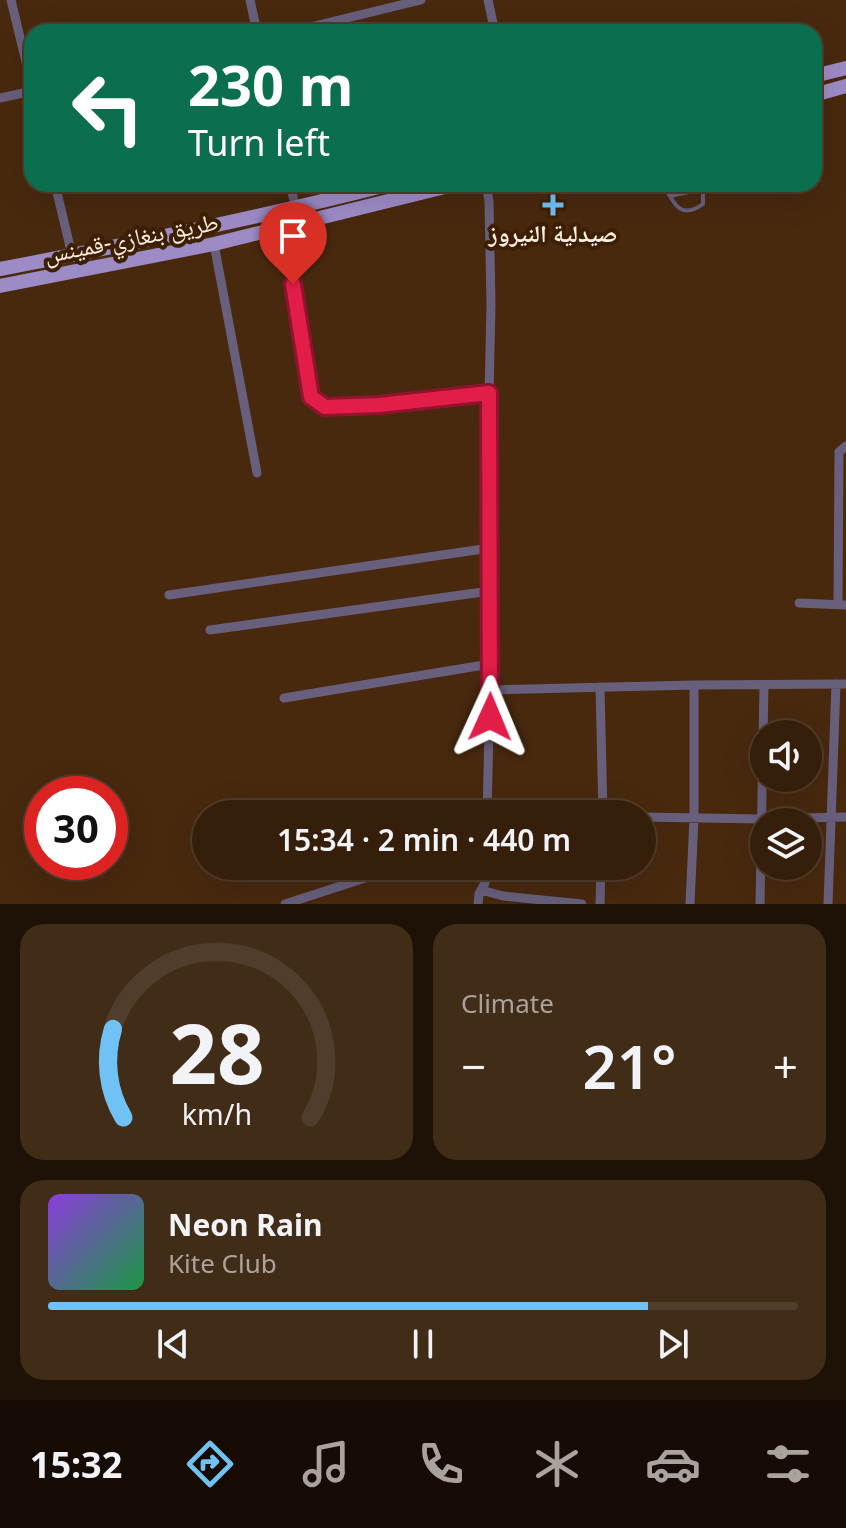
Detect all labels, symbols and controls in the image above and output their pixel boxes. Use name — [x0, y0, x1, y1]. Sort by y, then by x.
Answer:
text: 230 m — [188, 46, 353, 122]
icon: left — [56, 56, 160, 160]
text: Turn left — [188, 118, 330, 167]
marker: صيدلية النيروز — [544, 196, 562, 214]
pin — [259, 202, 327, 284]
street label: طريق بنغازي-قمينس — [41, 204, 222, 274]
icon: arrive — [271, 214, 315, 258]
place label: صيدلية النيروز — [488, 216, 617, 249]
position arrow — [448, 675, 532, 759]
map controls — [750, 720, 822, 880]
button: sound — [750, 720, 822, 792]
speed limit sign: 30 — [24, 776, 128, 880]
button: layers — [750, 808, 822, 880]
text: 15:34 · 2 min · 440 m — [277, 819, 571, 860]
text: Climate — [461, 985, 554, 1021]
text: 28 — [169, 995, 264, 1108]
text: 21° — [582, 1025, 677, 1107]
text: − — [461, 1036, 486, 1096]
text: + — [773, 1036, 798, 1096]
text: km/h — [181, 1094, 252, 1133]
text: Neon Rain — [168, 1204, 322, 1245]
text: Kite Club — [168, 1245, 277, 1281]
icon: previous — [151, 1322, 195, 1366]
icon: pause — [401, 1322, 445, 1366]
icon: next — [651, 1322, 695, 1366]
icon: directions — [182, 1436, 238, 1492]
icon: music — [298, 1436, 354, 1492]
icon: phone — [413, 1436, 469, 1492]
icon: climate — [529, 1436, 585, 1492]
icon: car — [645, 1436, 701, 1492]
icon: filters — [760, 1436, 816, 1492]
text: 15:32 — [30, 1440, 122, 1489]

